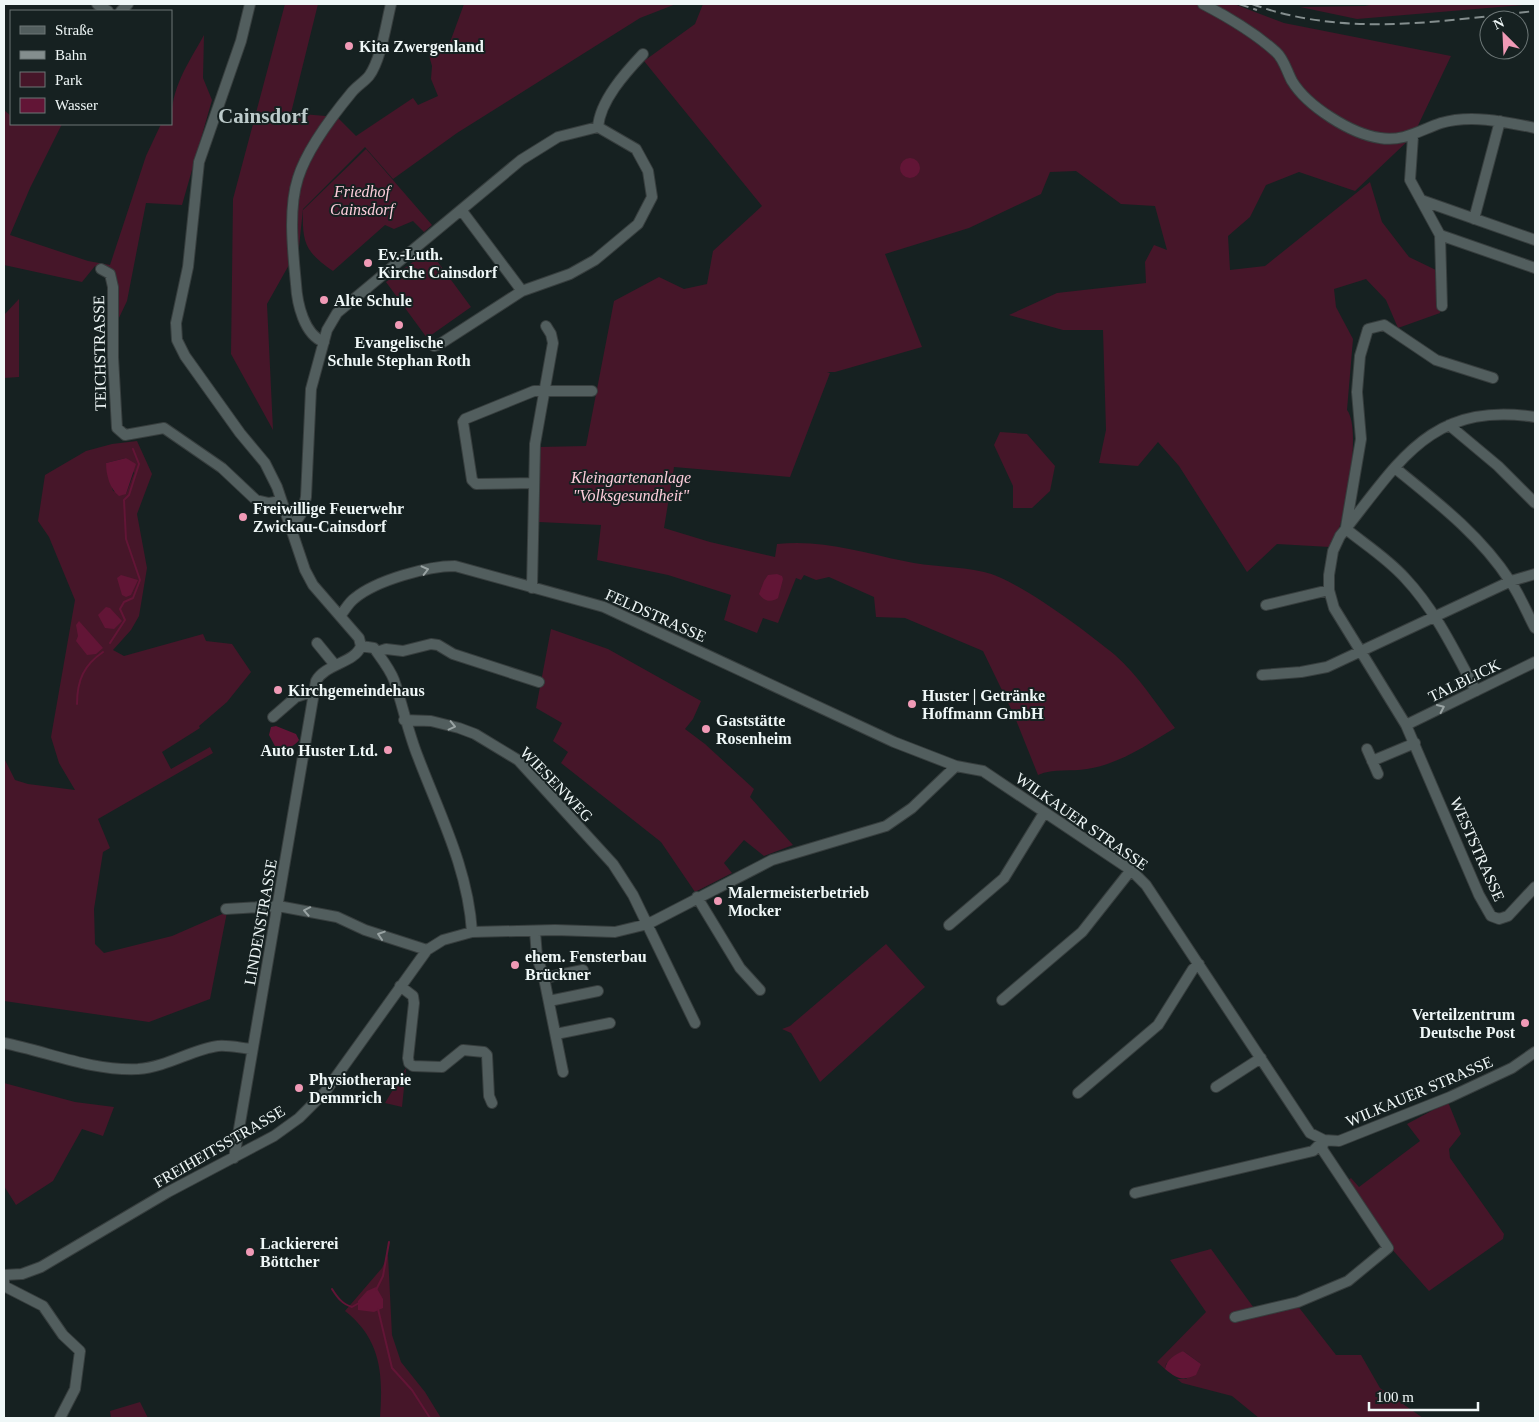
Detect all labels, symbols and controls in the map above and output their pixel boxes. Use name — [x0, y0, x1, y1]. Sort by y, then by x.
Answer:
legend — [10, 10, 172, 125]
north arrow — [1479, 10, 1529, 60]
text: N — [1491, 15, 1507, 32]
text: Straße — [55, 22, 94, 38]
place label: Kita Zwergenland — [359, 38, 484, 56]
marker: Kita Zwergenland — [343, 40, 355, 52]
text: Bahn — [55, 47, 87, 63]
text: Park — [55, 72, 83, 88]
text: Wasser — [55, 97, 98, 113]
district label: Cainsdorf — [218, 104, 309, 128]
park label: Friedhof Cainsdorf — [330, 183, 397, 219]
place label: Ev.-Luth. Kirche Cainsdorf — [378, 246, 498, 281]
marker: Ev.-Luth. Kirche Cainsdorf — [362, 257, 374, 269]
place label: Alte Schule — [334, 292, 412, 309]
marker: Alte Schule — [318, 294, 330, 306]
street label: TEICHSTRASSE — [90, 295, 109, 411]
marker: Evangelische Schule Stephan Roth — [393, 319, 405, 331]
place label: Evangelische Schule Stephan Roth — [327, 334, 471, 370]
park label: Kleingartenanlage "Volksgesundheit" — [570, 469, 691, 505]
place label: Freiwillige Feuerwehr Zwickau-Cainsdorf — [253, 500, 404, 535]
marker: Freiwillige Feuerwehr Zwickau-Cainsdorf — [237, 511, 249, 523]
one-way arrow — [421, 565, 430, 576]
street label: FELDSTRASSE — [603, 586, 709, 645]
street label: TALBLICK — [1426, 656, 1503, 705]
place label: Kirchgemeindehaus — [288, 682, 425, 700]
marker: Kirchgemeindehaus — [272, 684, 284, 696]
place label: Huster | Getränke Hoffmann GmbH — [922, 687, 1045, 722]
marker: Huster | Getränke Hoffmann GmbH — [906, 698, 918, 710]
one-way arrow — [1436, 704, 1445, 714]
place label: Gaststätte Rosenheim — [716, 712, 792, 747]
one-way arrow — [448, 720, 457, 731]
marker: Gaststätte Rosenheim — [700, 723, 712, 735]
place label: Auto Huster Ltd. — [261, 742, 378, 759]
marker: Auto Huster Ltd. — [382, 744, 394, 756]
street label: WIESENWEG — [517, 744, 597, 825]
street label: WILKAUER STRASSE — [1012, 769, 1151, 874]
street label: WESTSTRASSE — [1447, 795, 1508, 904]
street label: LINDENSTRASSE — [241, 858, 280, 987]
place label: Malermeisterbetrieb Mocker — [728, 884, 869, 919]
marker: Malermeisterbetrieb Mocker — [712, 895, 724, 907]
one-way arrow — [303, 907, 312, 917]
one-way arrow — [378, 931, 386, 941]
place label: ehem. Fensterbau Brückner — [525, 948, 647, 983]
marker: ehem. Fensterbau Brückner — [509, 959, 521, 971]
place label: Verteilzentrum Deutsche Post — [1412, 1006, 1516, 1041]
marker: Verteilzentrum Deutsche Post — [1519, 1017, 1531, 1029]
street label: WILKAUER STRASSE — [1343, 1053, 1495, 1130]
place label: Physiotherapie Demmrich — [309, 1071, 411, 1106]
marker: Physiotherapie Demmrich — [293, 1082, 305, 1094]
street label: FREIHEITSSTRASSE — [151, 1102, 288, 1191]
place label: Lackiererei Böttcher — [260, 1235, 339, 1270]
marker: Lackiererei Böttcher — [244, 1246, 256, 1258]
scale bar — [1369, 1380, 1478, 1412]
text: 100 m — [1376, 1389, 1414, 1405]

